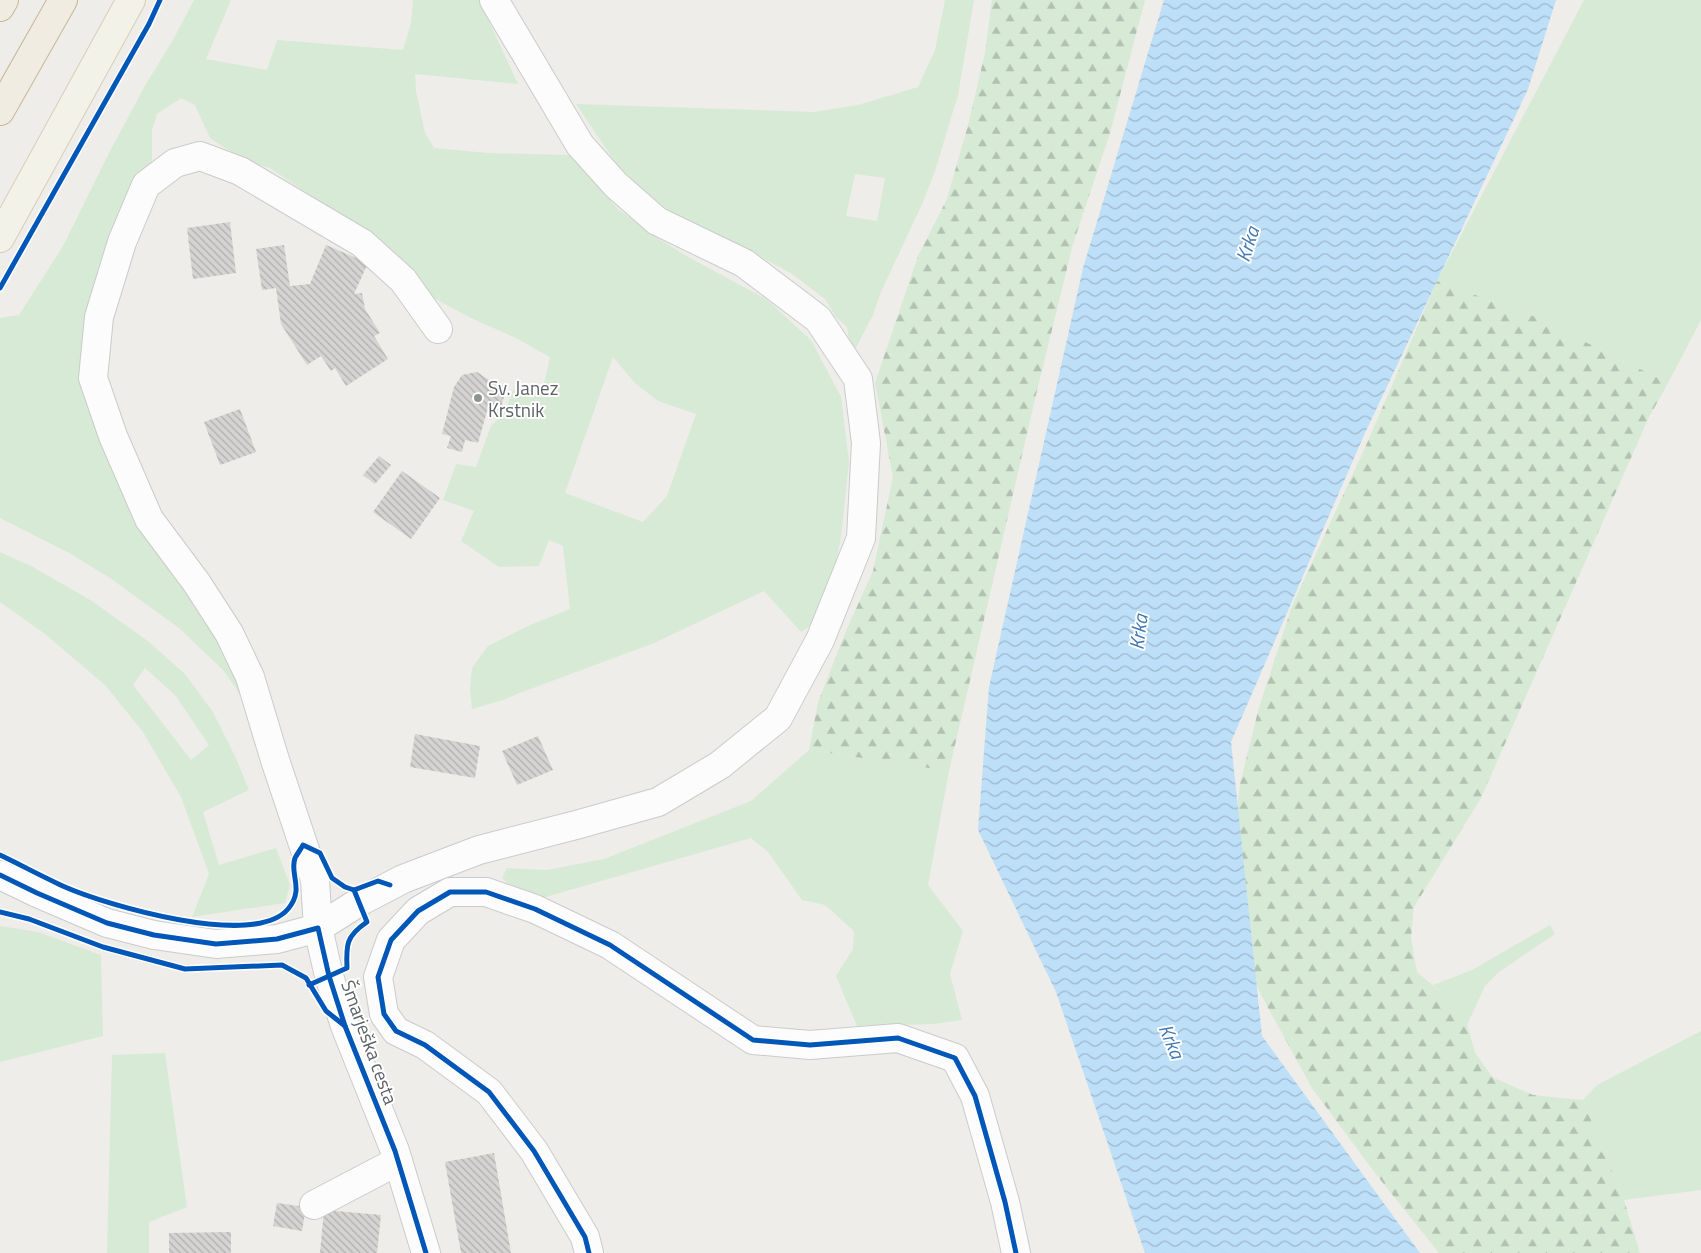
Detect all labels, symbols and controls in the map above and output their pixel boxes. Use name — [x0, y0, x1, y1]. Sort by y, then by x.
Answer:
water label: Krka — [1227, 221, 1268, 266]
place label: Sv. Janez Krstnik — [488, 373, 558, 424]
marker: Sv. Janez Krstnik — [472, 392, 484, 404]
water label: Krka — [1120, 612, 1156, 651]
street label: Šmarješka cesta — [334, 976, 406, 1109]
water label: Krka — [1151, 1019, 1194, 1064]

